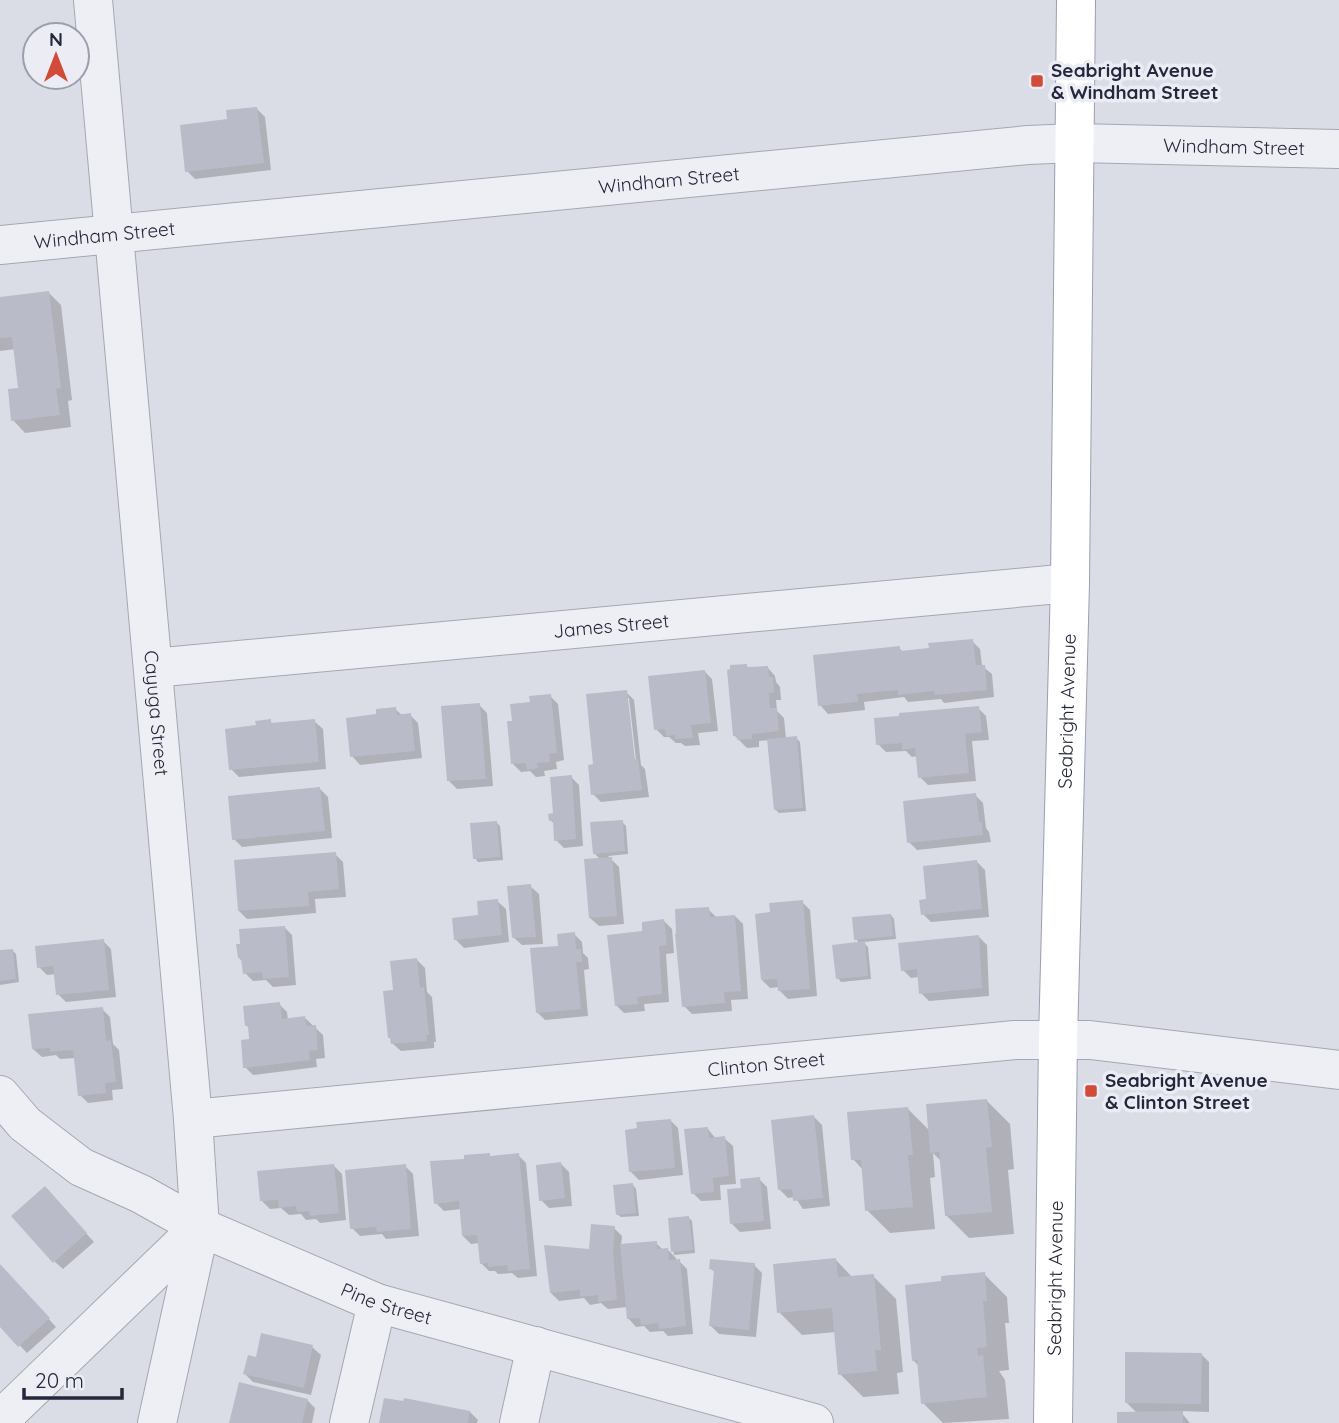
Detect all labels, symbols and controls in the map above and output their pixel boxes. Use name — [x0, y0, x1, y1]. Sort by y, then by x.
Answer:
north arrow — [21, 21, 91, 91]
text: N — [49, 27, 63, 51]
place label: Seabright Avenue & Windham Street — [1051, 58, 1219, 104]
marker: Seabright Avenue & Windham Street — [1029, 73, 1045, 89]
street label: Windham Street — [1163, 133, 1305, 160]
street label: Windham Street — [597, 161, 741, 199]
street label: Windham Street — [33, 216, 176, 254]
street label: James Street — [552, 608, 670, 643]
street label: Seabright Avenue — [1053, 633, 1081, 789]
street label: Cayuga Street — [139, 649, 174, 777]
street label: Clinton Street — [707, 1046, 826, 1081]
place label: Seabright Avenue & Clinton Street — [1105, 1068, 1268, 1114]
marker: Seabright Avenue & Clinton Street — [1083, 1083, 1099, 1099]
street label: Seabright Avenue — [1042, 1200, 1068, 1356]
street label: Pine Street — [337, 1277, 434, 1329]
scale bar — [24, 1356, 122, 1400]
text: 20 m — [35, 1367, 84, 1393]

